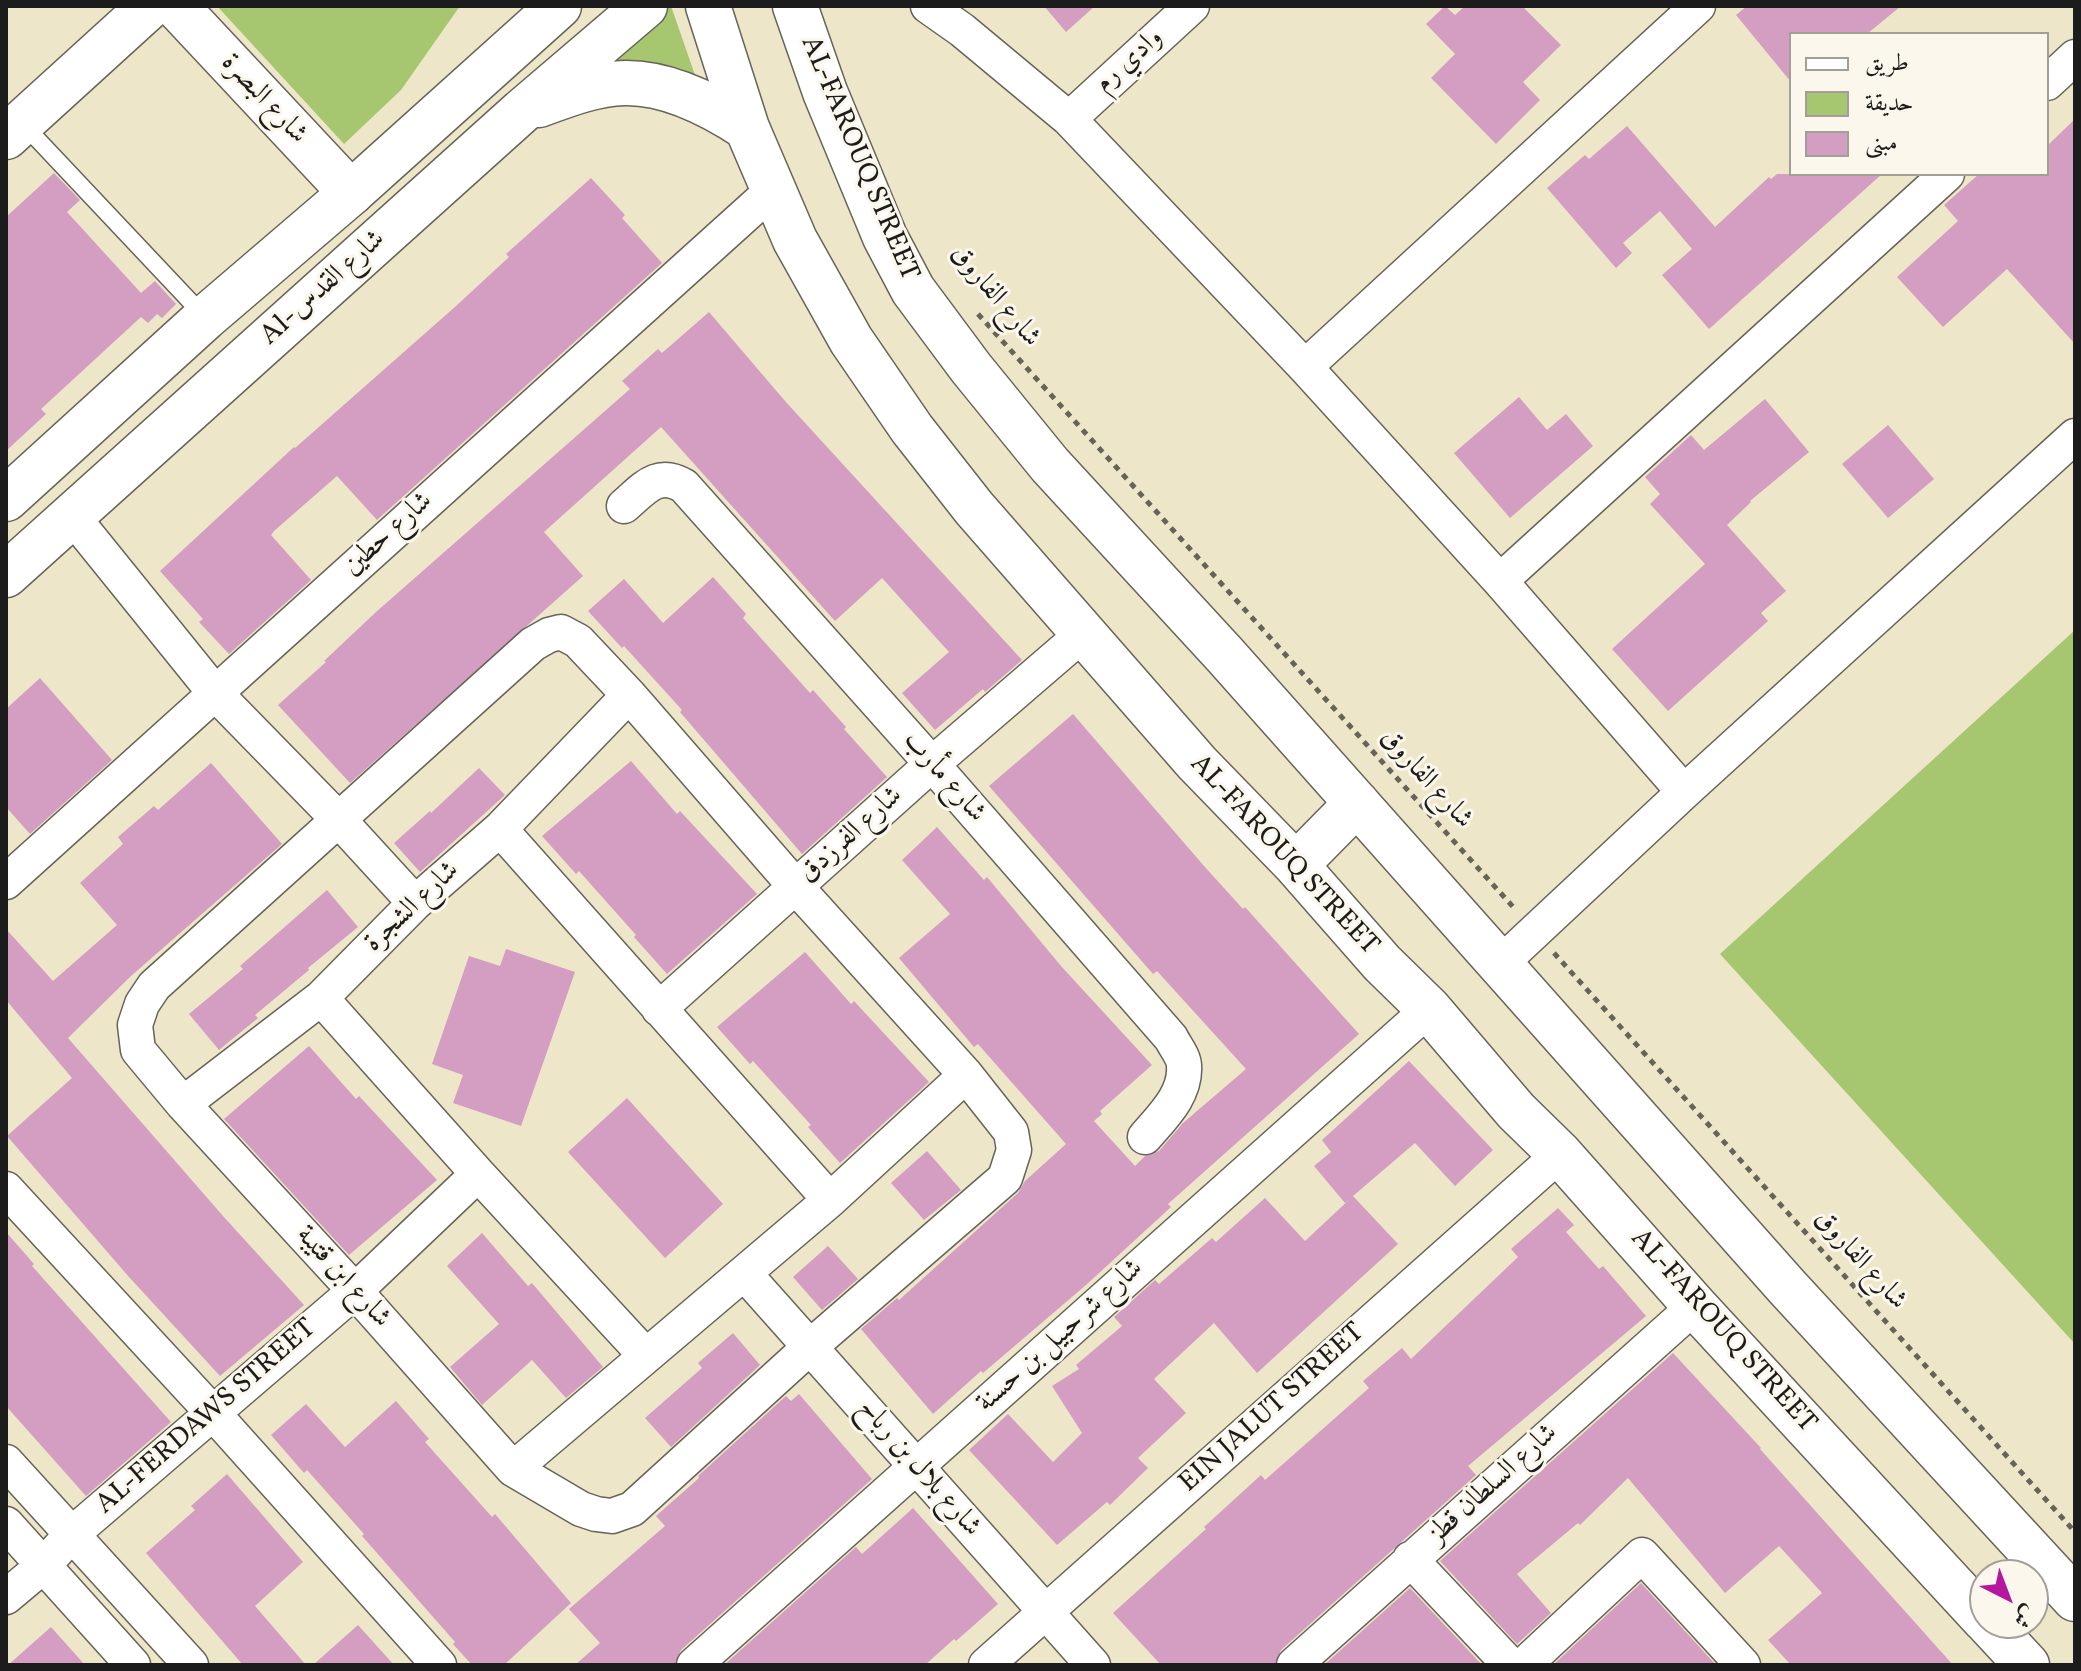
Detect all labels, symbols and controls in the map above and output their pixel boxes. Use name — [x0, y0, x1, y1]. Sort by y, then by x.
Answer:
street label: وادي رم — [1089, 23, 1171, 101]
street label: AL-FAROUQ STREET — [791, 32, 925, 286]
legend — [1789, 32, 2049, 176]
text: طريق — [1865, 47, 1909, 81]
street label: شارع البصرة — [212, 48, 314, 152]
text: حديقة — [1865, 87, 1914, 121]
text: مبنى — [1865, 127, 1898, 161]
street label: Al-شارع القدس — [255, 224, 393, 354]
street label: شارع الفاروق — [941, 239, 1047, 355]
street label: شارع حطين — [337, 486, 441, 584]
street label: شارع الفاروق — [1371, 723, 1479, 837]
street label: شارع مأرب — [894, 725, 992, 831]
street label: AL-FAROUQ STREET — [1181, 749, 1385, 963]
street label: شارع الفرزدق — [793, 781, 911, 891]
street label: شارع الشجرة — [358, 855, 468, 961]
street label: شارع الفاروق — [1805, 1204, 1913, 1318]
street label: شارع ابن قتيبة — [287, 1220, 397, 1336]
street label: AL-FAROUQ STREET — [1622, 1223, 1822, 1441]
street label: شارع شرحبيل بن حسنة — [971, 1253, 1151, 1421]
street label: AL-FERDAWS STREET — [90, 1313, 324, 1523]
street label: EIN JALUT STREET — [1174, 1317, 1372, 1501]
street label: شارع بلال بن رباح — [849, 1393, 987, 1545]
street label: شارع السلطان قطز — [1422, 1418, 1566, 1552]
north arrow — [1969, 1559, 2049, 1639]
text: ش — [2006, 1597, 2043, 1635]

